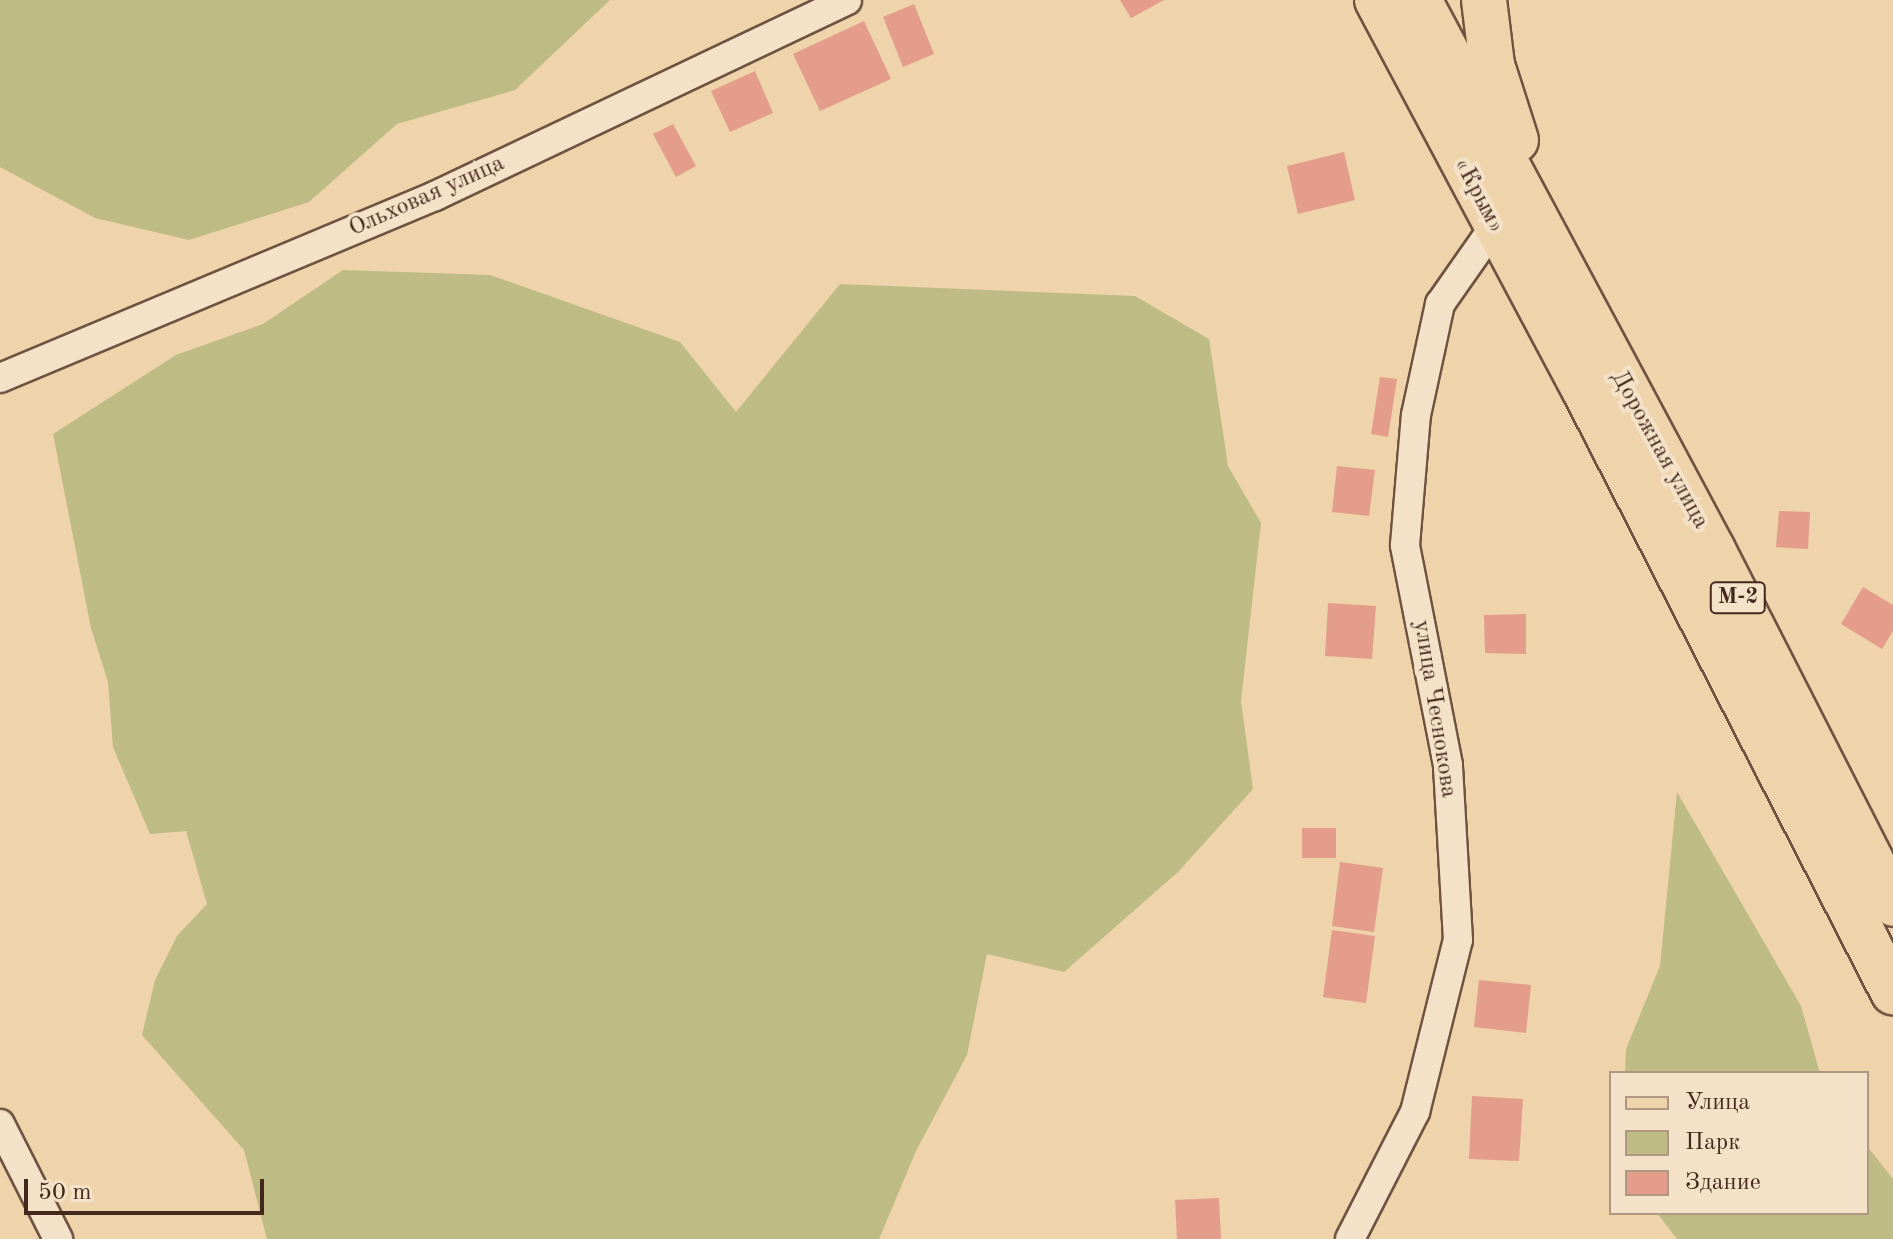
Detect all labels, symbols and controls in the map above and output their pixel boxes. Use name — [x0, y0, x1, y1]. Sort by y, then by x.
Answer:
street label: Ольховая улица — [345, 150, 509, 244]
street label: «Крым» — [1446, 153, 1510, 239]
street label: Дорожная улица — [1604, 366, 1714, 534]
road number: М-2 — [1708, 580, 1768, 616]
street label: улица Чеснокова — [1406, 618, 1462, 800]
legend — [1609, 1071, 1869, 1215]
text: Улица — [1685, 1091, 1750, 1115]
text: Парк — [1685, 1131, 1740, 1155]
scale bar — [28, 1163, 268, 1213]
text: Здание — [1685, 1171, 1761, 1195]
text: 50 m — [38, 1181, 92, 1205]

